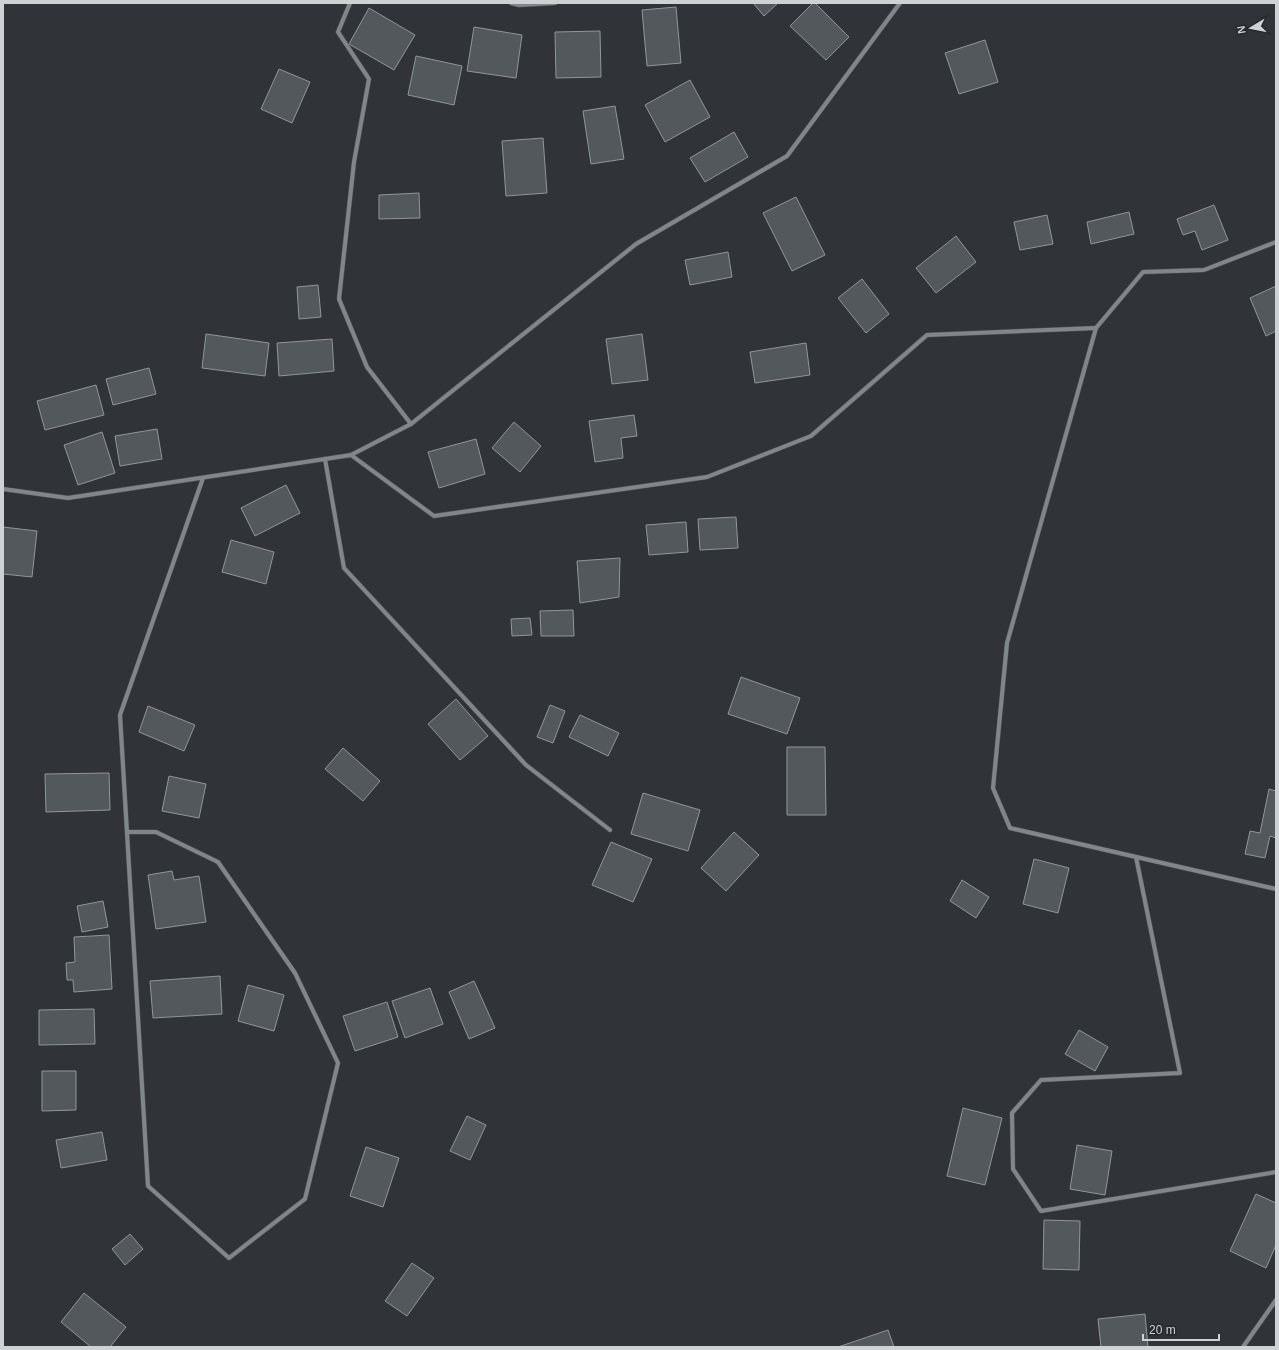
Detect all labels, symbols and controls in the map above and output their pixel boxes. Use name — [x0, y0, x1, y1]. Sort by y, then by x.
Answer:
north arrow — [1231, 8, 1271, 48]
text: N — [1235, 25, 1248, 35]
scale bar — [1143, 1316, 1219, 1342]
text: 20 m — [1149, 1323, 1176, 1337]

